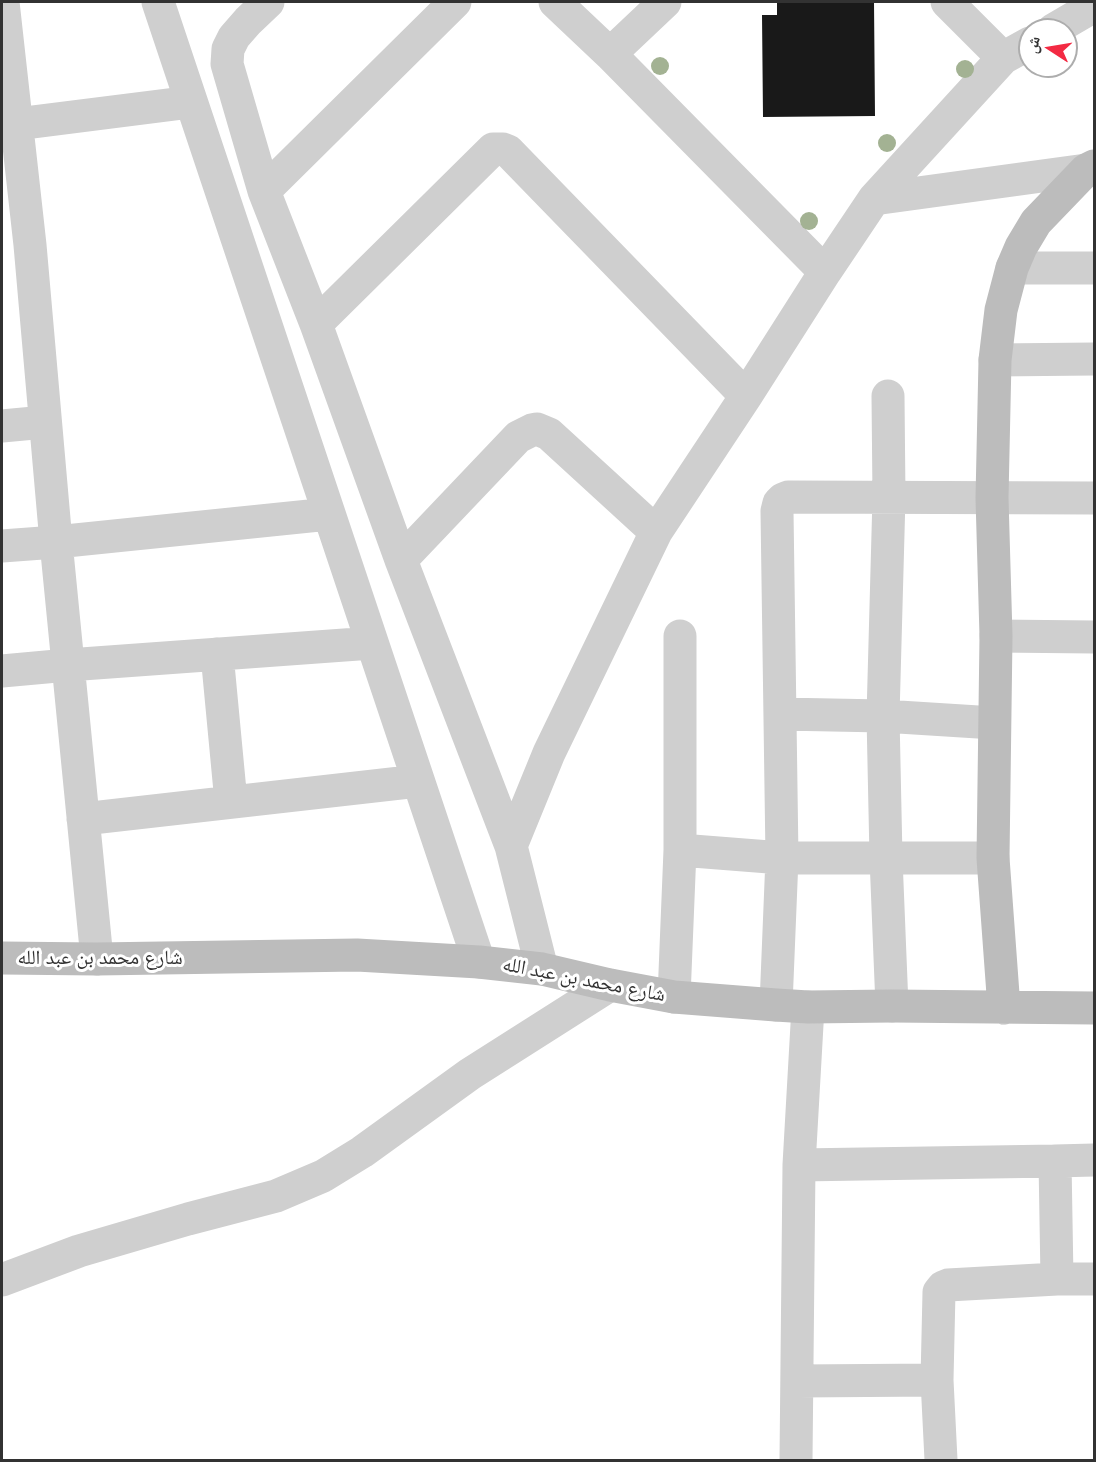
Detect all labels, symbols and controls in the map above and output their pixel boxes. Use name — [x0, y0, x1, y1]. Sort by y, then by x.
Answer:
north arrow — [1018, 18, 1078, 78]
text: ش — [1021, 34, 1044, 55]
street label: شارع محمد بن عبد الله — [17, 946, 183, 970]
street label: شارع محمد بن عبد الله — [501, 952, 667, 1008]

